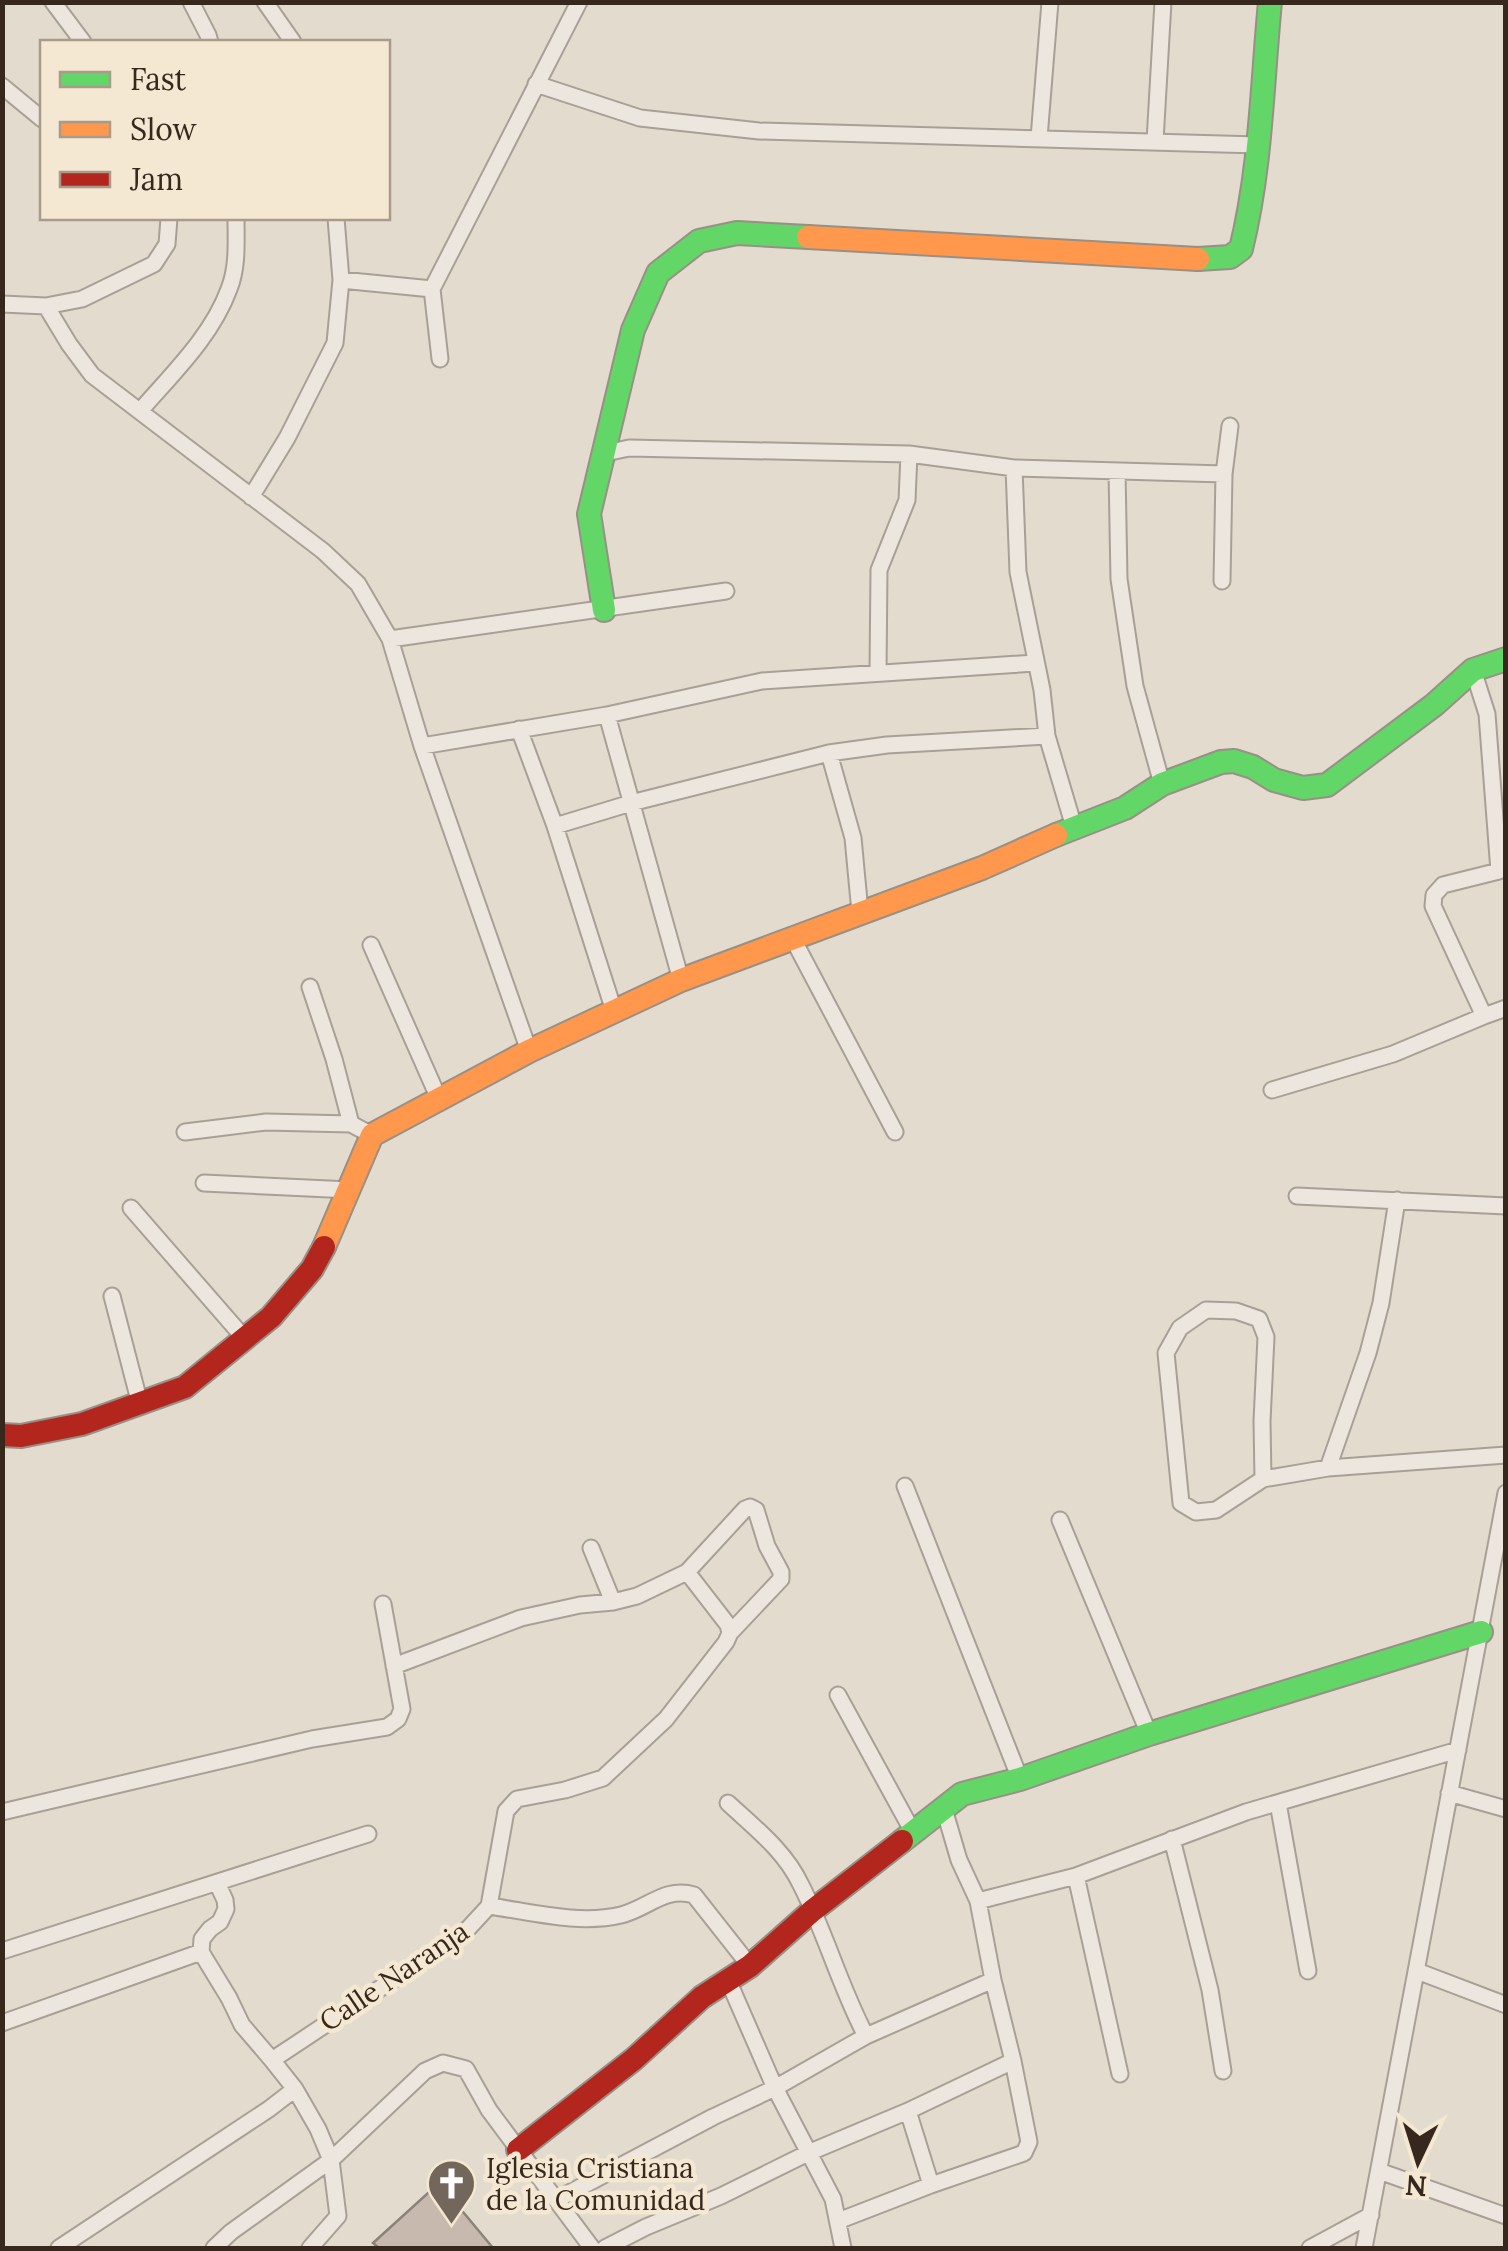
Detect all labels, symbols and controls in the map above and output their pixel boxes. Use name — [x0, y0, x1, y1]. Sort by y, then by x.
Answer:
legend — [40, 40, 390, 220]
text: Fast — [130, 60, 187, 98]
text: Slow — [130, 110, 196, 148]
text: Jam — [129, 160, 183, 198]
street label: Calle Naranja — [312, 1913, 476, 2039]
north arrow — [1368, 2111, 1468, 2211]
place label: Iglesia Cristiana de la Comunidad — [486, 2150, 705, 2218]
church icon: Iglesia Cristiana de la Comunidad — [425, 2158, 477, 2226]
text: N — [1404, 2167, 1428, 2205]

